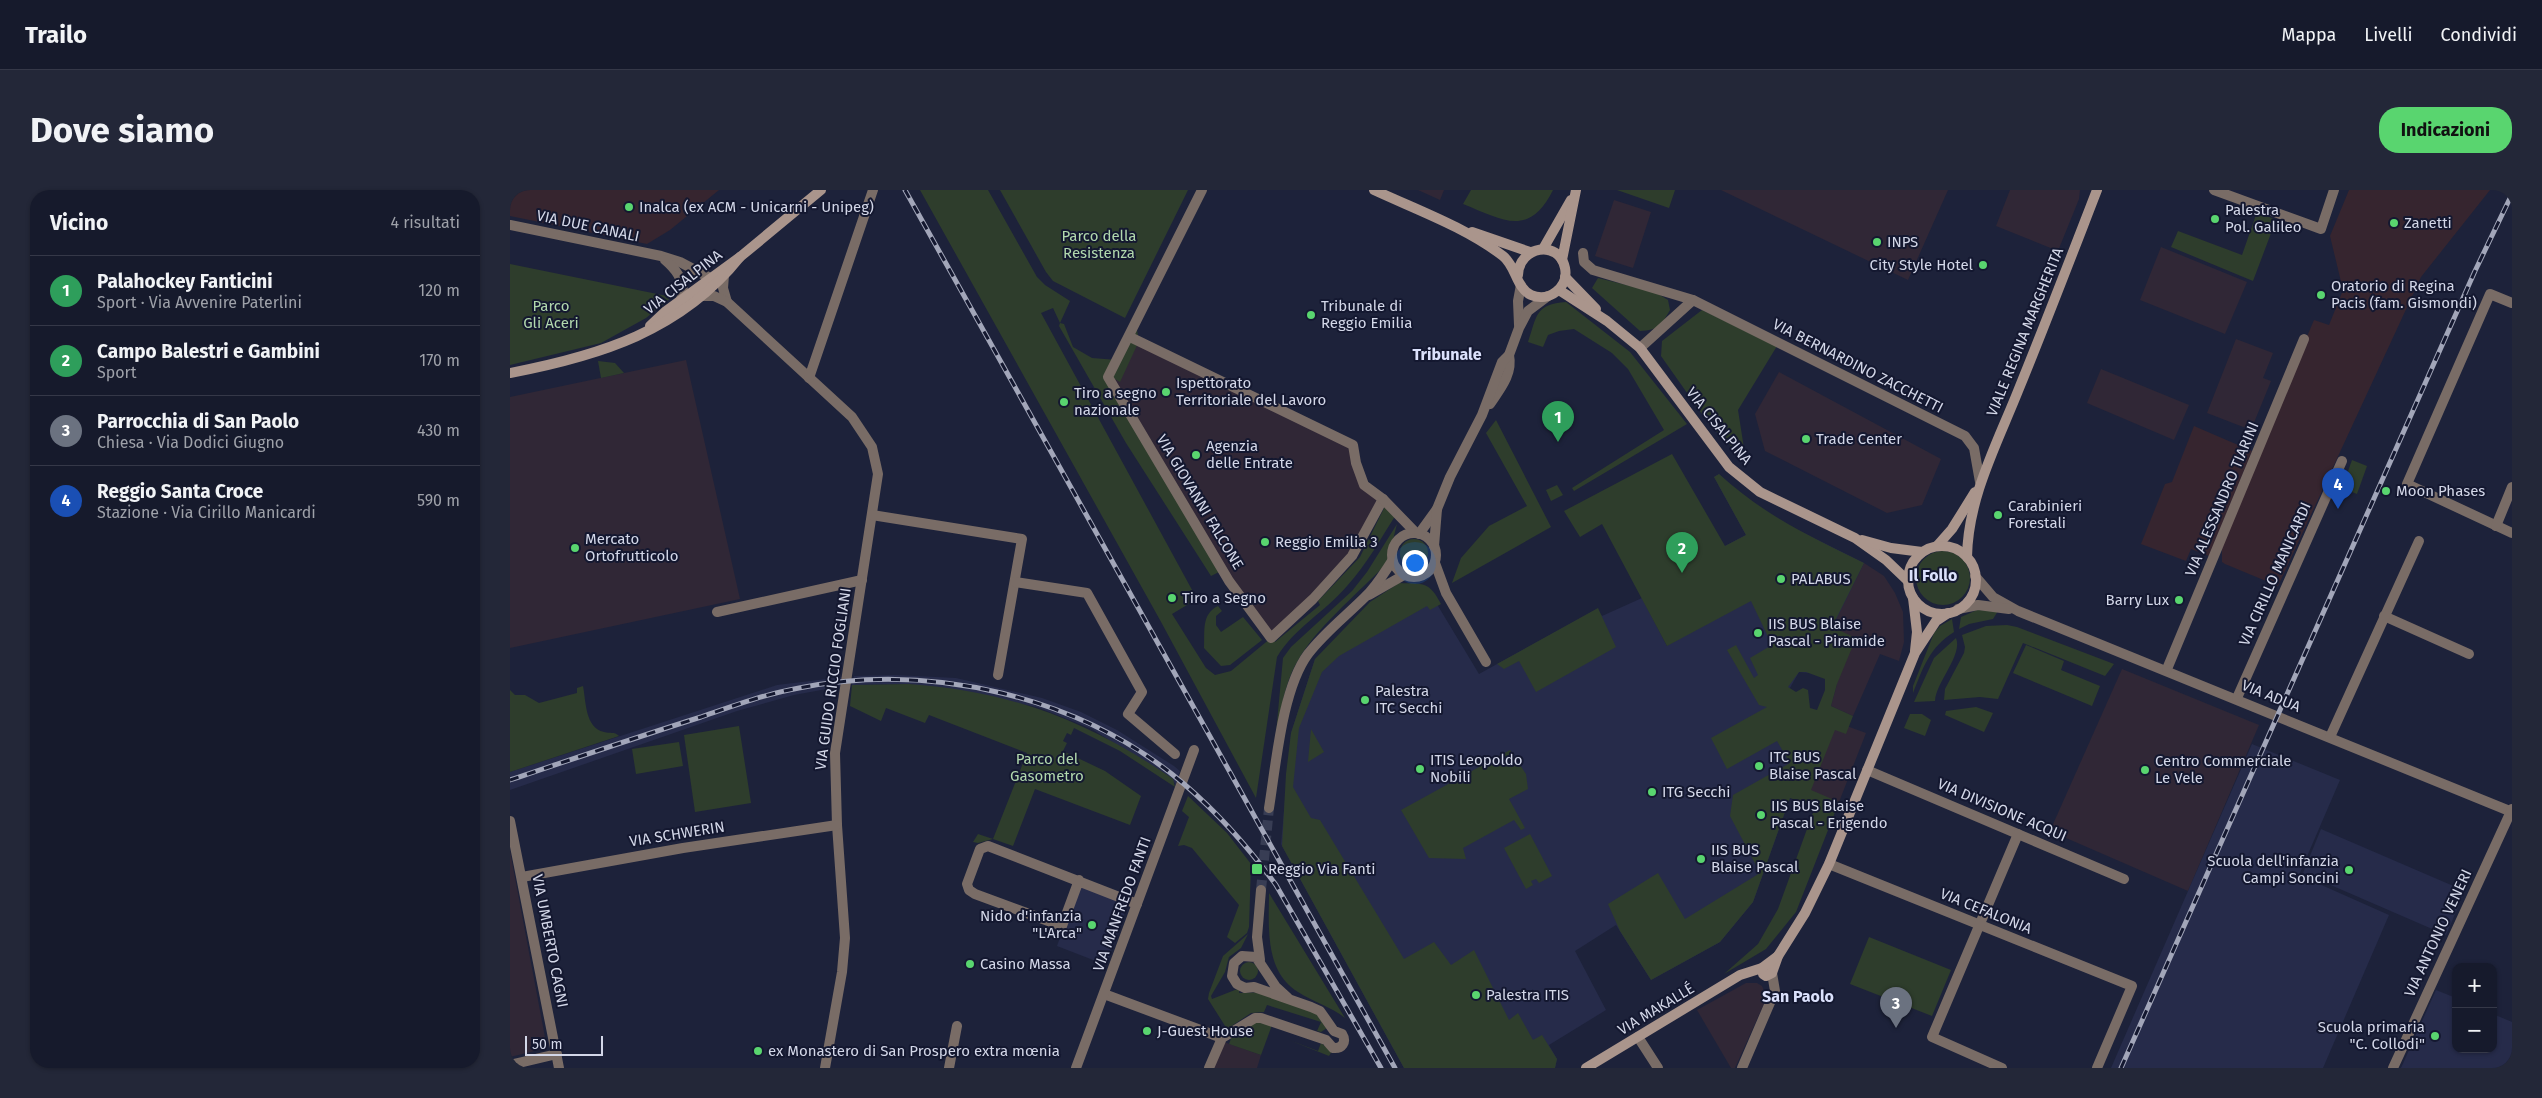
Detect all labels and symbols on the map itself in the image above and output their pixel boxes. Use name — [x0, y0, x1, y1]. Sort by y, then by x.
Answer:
place label: Inalca (ex ACM - Unicarni - Unipeg) — [639, 198, 874, 216]
marker: Inalca (ex ACM - Unicarni - Unipeg) — [623, 201, 635, 213]
place label: Palestra Pol. Galileo — [2225, 201, 2301, 236]
street label: VIA DUE CANALI — [535, 206, 641, 246]
marker: Palestra Pol. Galileo — [2209, 213, 2221, 225]
place label: Zanetti — [2404, 214, 2452, 232]
marker: Zanetti — [2388, 217, 2400, 229]
park label: Parco della Resistenza — [1061, 227, 1137, 262]
place label: INPS — [1887, 233, 1918, 251]
marker: INPS — [1871, 236, 1883, 248]
street label: VIALE REGINA MARGHERITA — [1983, 245, 2067, 419]
street label: VIA CISALPINA — [640, 246, 726, 318]
place label: City Style Hotel — [1870, 256, 1974, 274]
marker: City Style Hotel — [1977, 259, 1989, 271]
place label: Oratorio di Regina Pacis (fam. Gismondi) — [2331, 277, 2477, 312]
marker: Oratorio di Regina Pacis (fam. Gismondi) — [2315, 289, 2327, 301]
park label: Parco Gli Aceri — [523, 297, 579, 332]
place label: Tribunale di Reggio Emilia — [1321, 297, 1412, 332]
marker: Tribunale di Reggio Emilia — [1305, 309, 1317, 321]
street label: VIA BERNARDINO ZACCHETTI — [1770, 315, 1946, 417]
district label: Tribunale — [1412, 345, 1482, 364]
place label: Ispettorato Territoriale del Lavoro — [1176, 374, 1326, 409]
place label: Tiro a segno nazionale — [1074, 384, 1157, 419]
street label: VIA CISALPINA — [1682, 384, 1756, 469]
marker: Ispettorato Territoriale del Lavoro — [1160, 386, 1172, 398]
marker: Tiro a segno nazionale — [1058, 396, 1070, 408]
pin: 1 — [1542, 401, 1574, 442]
street label: VIA ALESSANDRO TIARINI — [2181, 419, 2263, 579]
place label: Trade Center — [1816, 430, 1902, 448]
street label: VIA GIOVANNI FALCONE — [1153, 431, 1247, 573]
marker: Trade Center — [1800, 433, 1812, 445]
place label: Agenzia delle Entrate — [1206, 437, 1293, 472]
marker: Agenzia delle Entrate — [1190, 449, 1202, 461]
pin: 4 — [2322, 468, 2354, 509]
place label: Moon Phases — [2396, 482, 2485, 500]
marker: Moon Phases — [2380, 485, 2392, 497]
place label: Carabinieri Forestali — [2008, 497, 2082, 532]
street label: VIA CIRILLO MANICARDI — [2235, 499, 2315, 649]
marker: Carabinieri Forestali — [1992, 509, 2004, 521]
place label: Mercato Ortofrutticolo — [585, 530, 678, 565]
pin: 2 — [1666, 532, 1698, 573]
place label: Reggio Emilia 3 — [1275, 533, 1378, 551]
marker: Reggio Emilia 3 — [1259, 536, 1271, 548]
marker: Mercato Ortofrutticolo — [569, 542, 581, 554]
your location — [1402, 550, 1428, 576]
district label: Il Follo — [1909, 566, 1957, 585]
place label: PALABUS — [1791, 570, 1851, 588]
marker: PALABUS — [1775, 573, 1787, 585]
street label: VIA GUIDO RICCIO FOGLIANI — [811, 587, 855, 771]
place label: Tiro a Segno — [1182, 589, 1266, 607]
place label: Barry Lux — [2106, 591, 2170, 609]
marker: Tiro a Segno — [1166, 592, 1178, 604]
marker: Barry Lux — [2173, 594, 2185, 606]
place label: IIS BUS Blaise Pascal - Piramide — [1768, 615, 1885, 650]
marker: IIS BUS Blaise Pascal - Piramide — [1752, 627, 1764, 639]
street label: VIA ADUA — [2239, 676, 2303, 716]
place label: Palestra ITC Secchi — [1375, 682, 1442, 717]
marker: Palestra ITC Secchi — [1359, 694, 1371, 706]
place label: ITC BUS Blaise Pascal — [1769, 748, 1857, 783]
park label: Parco del Gasometro — [1010, 750, 1084, 785]
place label: ITIS Leopoldo Nobili — [1430, 751, 1523, 786]
place label: Centro Commerciale Le Vele — [2155, 752, 2292, 787]
marker: ITC BUS Blaise Pascal — [1753, 760, 1765, 772]
marker: ITIS Leopoldo Nobili — [1414, 763, 1426, 775]
marker: Centro Commerciale Le Vele — [2139, 764, 2151, 776]
street label: VIA DIVISIONE ACQUI — [1935, 775, 2069, 845]
place label: ITG Secchi — [1662, 783, 1731, 801]
marker: ITG Secchi — [1646, 786, 1658, 798]
place label: IIS BUS Blaise Pascal - Erigendo — [1771, 797, 1887, 832]
marker: IIS BUS Blaise Pascal - Erigendo — [1755, 809, 1767, 821]
street label: VIA SCHWERIN — [628, 818, 726, 850]
street label: VIA MANFREDO FANTI — [1089, 834, 1155, 974]
place label: IIS BUS Blaise Pascal — [1711, 841, 1799, 876]
place label: Scuola dell'infanzia Campi Soncini — [2207, 852, 2339, 887]
marker: IIS BUS Blaise Pascal — [1695, 853, 1707, 865]
place label: Reggio Via Fanti — [1268, 860, 1375, 878]
marker: Reggio Via Fanti — [1250, 862, 1264, 876]
marker: Scuola dell'infanzia Campi Soncini — [2343, 864, 2355, 876]
street label: VIA ANTONIO VENERI — [2400, 866, 2476, 1000]
street label: VIA UMBERTO CAGNI — [528, 873, 572, 1009]
street label: VIA CEFALONIA — [1937, 884, 2035, 938]
place label: Nido d'infanzia "L'Arca" — [980, 907, 1082, 942]
marker: Nido d'infanzia "L'Arca" — [1086, 919, 1098, 931]
place label: Casino Massa — [980, 955, 1071, 973]
marker: Casino Massa — [964, 958, 976, 970]
street label: VIA MAKALLÉ — [1615, 979, 1697, 1039]
place label: Palestra ITIS — [1486, 986, 1569, 1004]
district label: San Paolo — [1762, 987, 1834, 1006]
pin: 3 — [1880, 987, 1912, 1028]
marker: Palestra ITIS — [1470, 989, 1482, 1001]
place label: Scuola primaria "C. Collodi" — [2318, 1018, 2425, 1053]
place label: J-Guest House — [1157, 1022, 1253, 1040]
marker: J-Guest House — [1141, 1025, 1153, 1037]
marker: Scuola primaria "C. Collodi" — [2429, 1030, 2441, 1042]
scale bar — [525, 1033, 602, 1056]
place label: ex Monastero di San Prospero extra mœnia — [768, 1042, 1060, 1060]
marker: ex Monastero di San Prospero extra mœnia — [752, 1045, 764, 1057]

